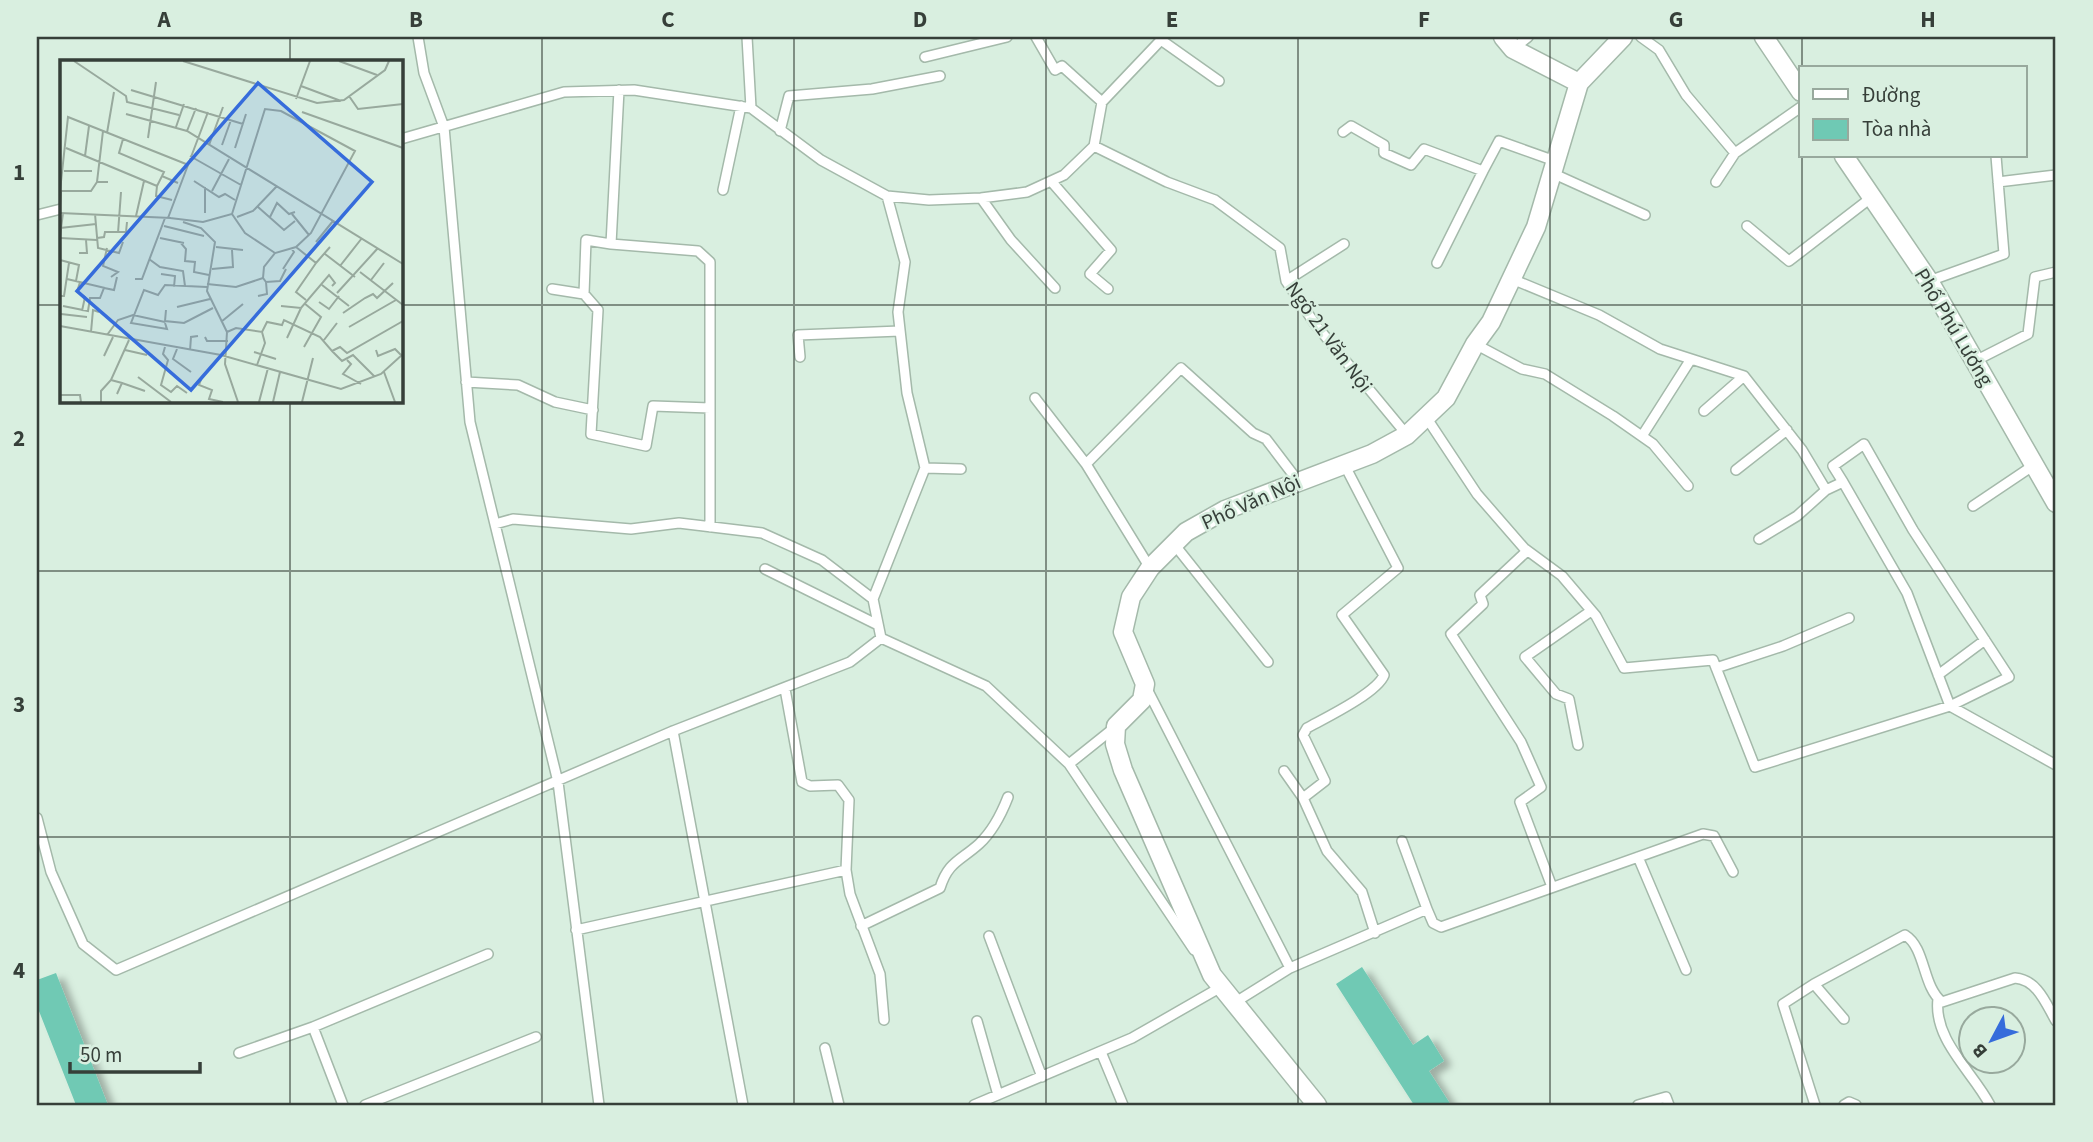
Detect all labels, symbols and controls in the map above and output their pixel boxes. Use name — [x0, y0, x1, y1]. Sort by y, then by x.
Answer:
text: A — [156, 3, 171, 36]
text: B — [409, 3, 423, 36]
text: C — [661, 3, 675, 36]
text: D — [913, 3, 927, 36]
text: E — [1166, 3, 1178, 36]
text: F — [1418, 3, 1430, 36]
text: G — [1669, 3, 1683, 36]
text: H — [1920, 3, 1936, 36]
inset map — [60, 60, 402, 402]
legend — [1799, 66, 2026, 158]
text: Đường — [1862, 80, 1921, 110]
text: Tòa nhà — [1862, 114, 1931, 144]
text: 1 — [13, 156, 25, 189]
street label: Phố Phú Lương — [1907, 262, 2001, 392]
street label: Ngõ 21 Văn Nội — [1278, 275, 1380, 399]
text: 2 — [13, 422, 25, 455]
street label: Phố Văn Nội — [1197, 467, 1305, 537]
text: 3 — [13, 688, 25, 721]
text: 4 — [13, 954, 25, 987]
north arrow — [1956, 1006, 2026, 1076]
scale bar — [70, 1030, 200, 1074]
text: B — [1966, 1037, 1994, 1063]
text: 50 m — [80, 1040, 122, 1070]

